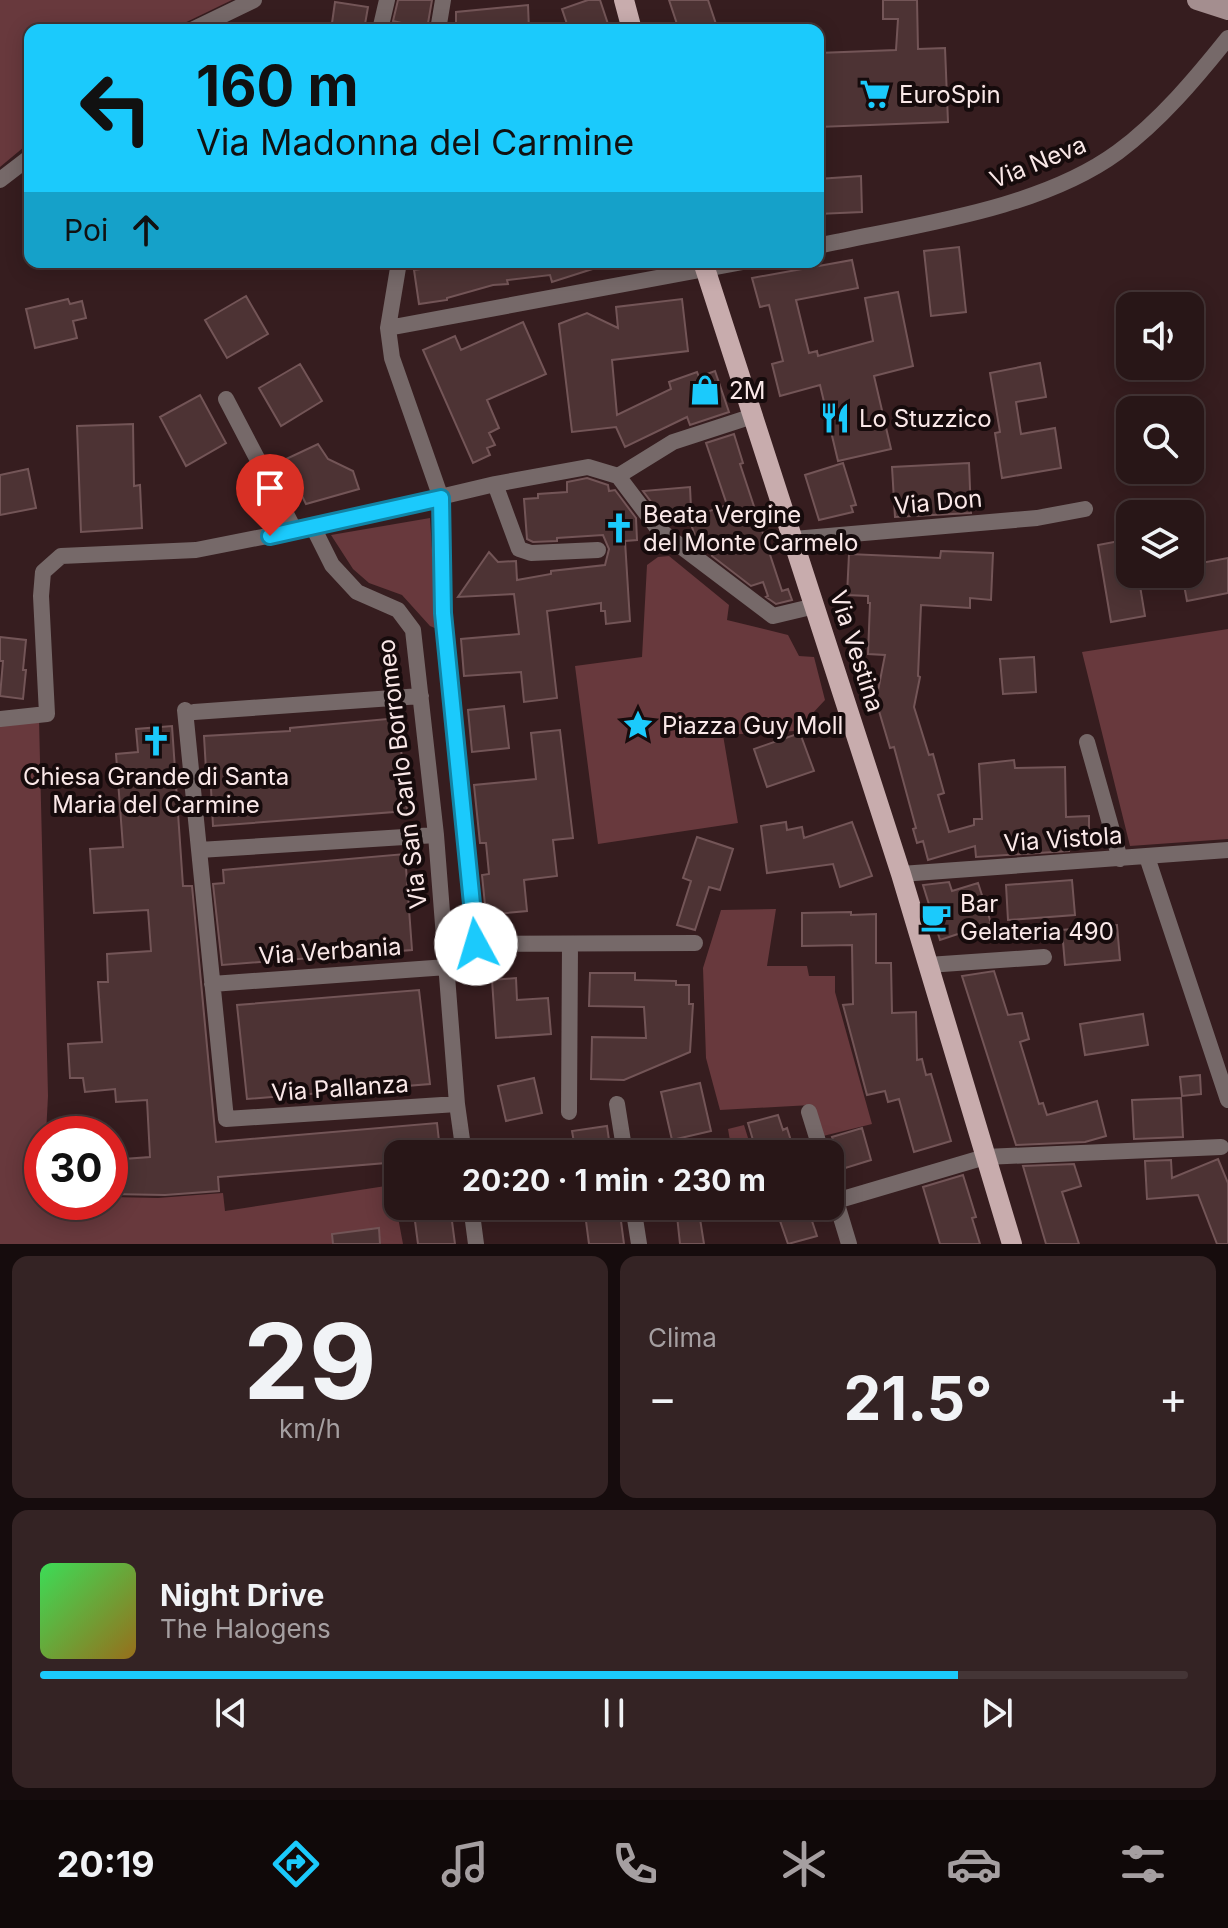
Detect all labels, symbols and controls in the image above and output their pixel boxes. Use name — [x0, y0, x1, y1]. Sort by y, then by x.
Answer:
text: 160 m — [196, 52, 359, 120]
icon: left — [64, 56, 168, 160]
supermarket icon: EuroSpin — [858, 77, 892, 111]
place label: EuroSpin — [899, 80, 1001, 109]
text: Via Madonna del Carmine — [196, 120, 634, 164]
street label: Via Neva — [986, 130, 1090, 194]
icon: ahead — [124, 208, 168, 252]
text: Poi — [64, 212, 108, 248]
map controls — [1116, 292, 1204, 588]
button: sound — [1116, 292, 1204, 380]
shop icon: 2M — [688, 373, 722, 407]
place label: 2M — [729, 376, 765, 405]
button: search — [1116, 396, 1204, 484]
restaurant icon: Lo Stuzzico — [818, 401, 852, 435]
place label: Lo Stuzzico — [859, 404, 992, 433]
pin — [236, 454, 304, 536]
icon: arrive — [248, 466, 292, 510]
street label: Via Don — [893, 484, 983, 520]
place label: Beata Vergine del Monte Carmelo — [643, 500, 859, 557]
button: layers — [1116, 500, 1204, 588]
church icon: Beata Vergine del Monte Carmelo — [602, 511, 636, 545]
street label: Via Vestina — [824, 587, 890, 715]
street label: Via San Carlo Borromeo — [371, 637, 433, 911]
place icon: Piazza Guy Moll — [621, 708, 655, 742]
place label: Piazza Guy Moll — [662, 711, 843, 740]
church icon: Chiesa Grande di Santa Maria del Carmine — [139, 724, 173, 758]
place label: Chiesa Grande di Santa Maria del Carmine — [23, 762, 289, 819]
street label: Via Vistola — [1003, 820, 1123, 858]
place label: Bar Gelateria 490 — [960, 889, 1114, 946]
cafe icon: Bar Gelateria 490 — [919, 900, 953, 934]
position arrow — [434, 902, 518, 986]
street label: Via Verbania — [258, 932, 402, 970]
street label: Via Pallanza — [270, 1069, 410, 1107]
speed limit sign: 30 — [24, 1116, 128, 1220]
text: 20:20 · 1 min · 230 m — [462, 1162, 766, 1198]
text: 29 — [243, 1298, 377, 1424]
text: Clima — [648, 1322, 717, 1353]
text: 21.5° — [844, 1362, 992, 1434]
text: − — [648, 1371, 677, 1425]
text: + — [1159, 1371, 1188, 1425]
text: km/h — [279, 1413, 341, 1444]
text: Night Drive — [160, 1577, 324, 1613]
text: The Halogens — [160, 1613, 331, 1644]
icon: previous — [209, 1691, 253, 1735]
icon: pause — [592, 1691, 636, 1735]
icon: next — [975, 1691, 1019, 1735]
icon: directions — [268, 1836, 324, 1892]
icon: music — [437, 1836, 493, 1892]
icon: phone — [607, 1836, 663, 1892]
icon: climate — [776, 1836, 832, 1892]
icon: car — [946, 1836, 1002, 1892]
icon: filters — [1115, 1836, 1171, 1892]
text: 20:19 — [57, 1842, 155, 1886]

